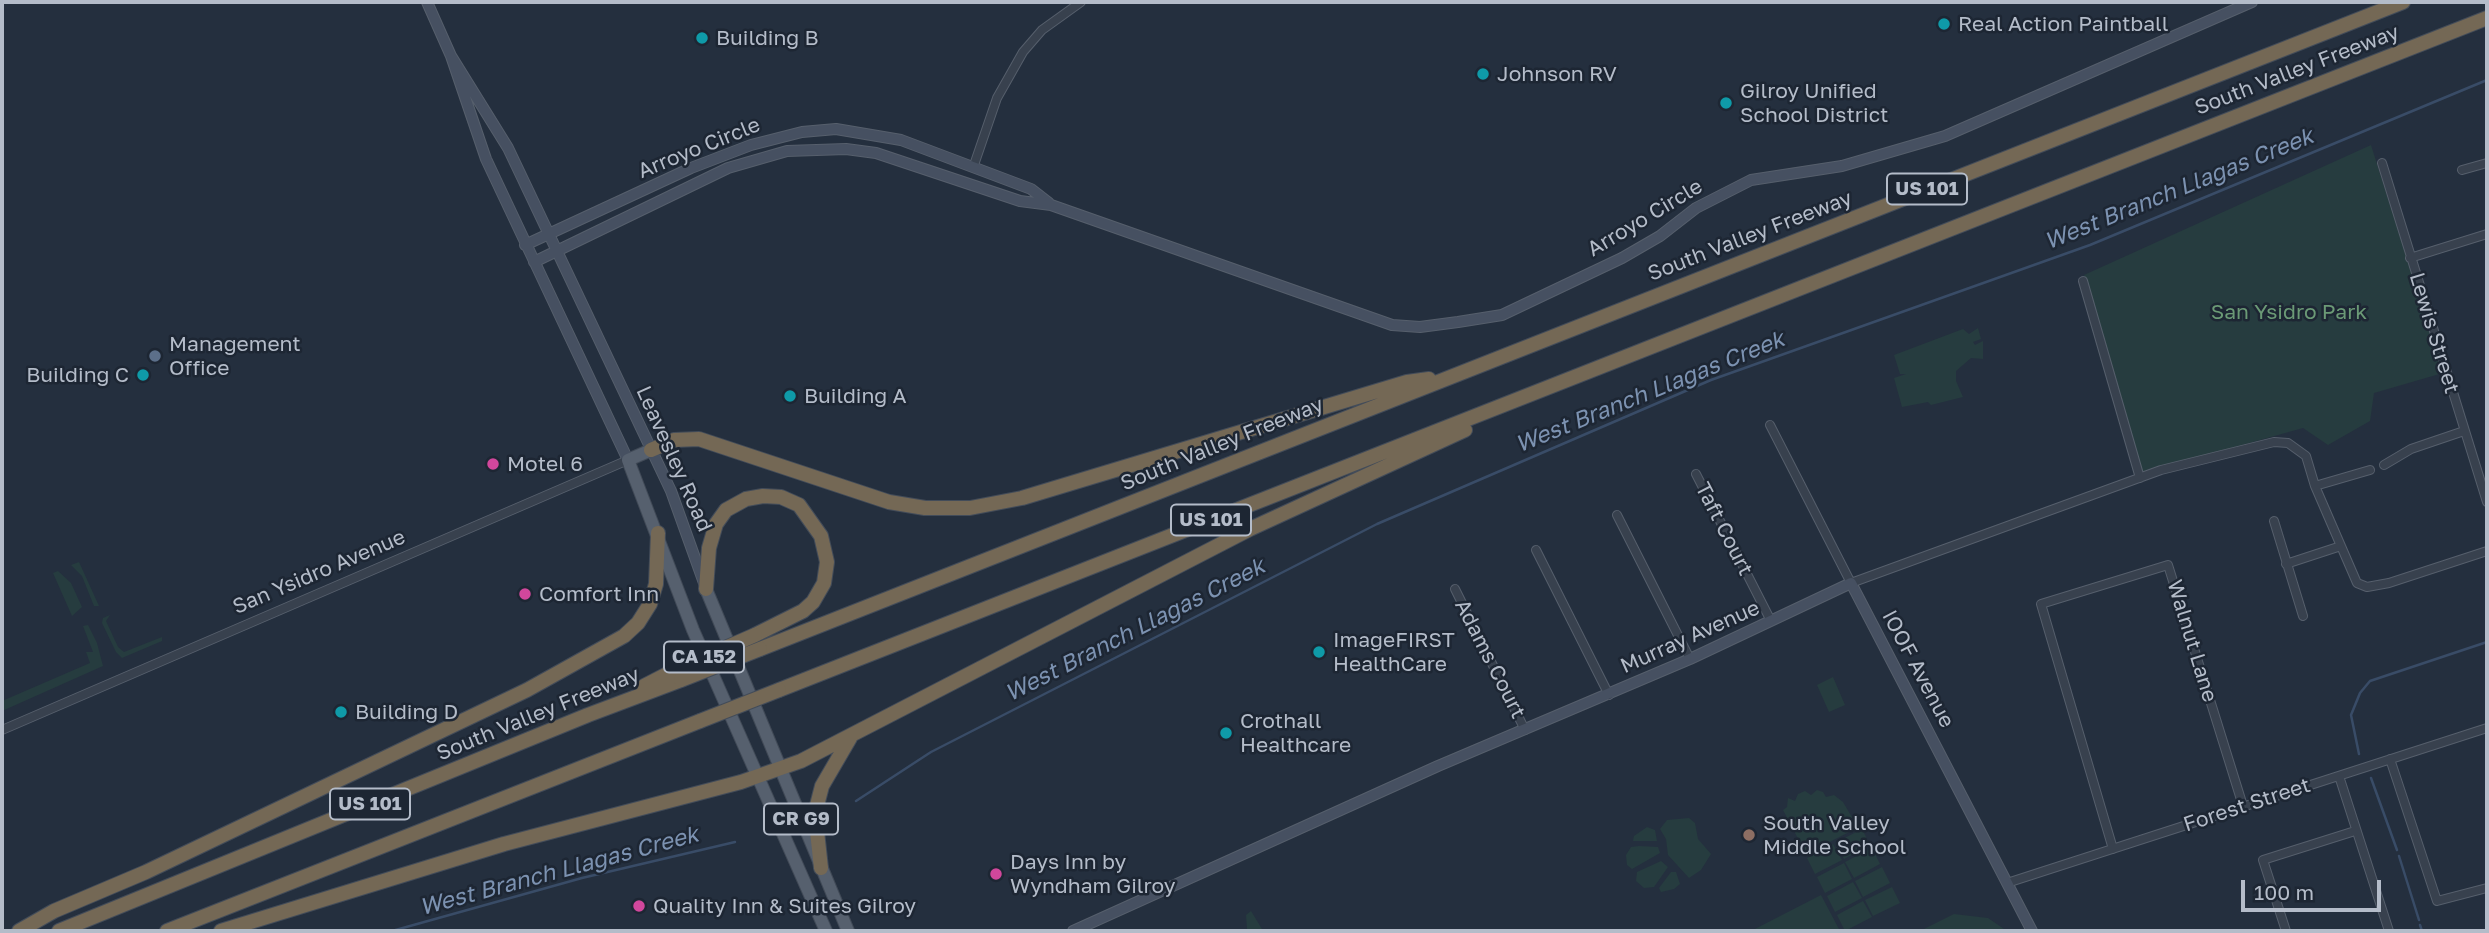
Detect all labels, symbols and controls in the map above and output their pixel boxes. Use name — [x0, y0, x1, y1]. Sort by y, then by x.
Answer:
place label: Real Action Paintball — [1958, 11, 2169, 37]
marker: Real Action Paintball — [1936, 16, 1952, 32]
street label: South Valley Freeway — [2191, 19, 2403, 121]
place label: Building B — [716, 25, 819, 51]
marker: Building B — [694, 30, 710, 46]
place label: Johnson RV — [1497, 61, 1617, 87]
marker: Johnson RV — [1475, 66, 1491, 82]
place label: Gilroy Unified School District — [1740, 78, 1888, 128]
marker: Gilroy Unified School District — [1718, 95, 1734, 111]
street label: Arroyo Circle — [634, 112, 764, 184]
water label: West Branch Llagas Creek — [2040, 122, 2318, 256]
street label: Arroyo Circle — [1583, 174, 1707, 262]
road number: US 101 — [1887, 174, 1967, 204]
street label: South Valley Freeway — [1644, 185, 1856, 287]
street label: Lewis Street — [2404, 270, 2464, 396]
park label: San Ysidro Park — [2211, 299, 2367, 325]
water label: West Branch Llagas Creek — [1511, 325, 1789, 459]
place label: Management Office — [169, 331, 301, 381]
marker: Management Office — [147, 348, 163, 364]
place label: Building C — [26, 362, 129, 388]
marker: Building C — [135, 367, 151, 383]
street label: Leavesley Road — [631, 382, 717, 536]
place label: Building A — [804, 383, 907, 409]
marker: Building A — [782, 388, 798, 404]
street label: South Valley Freeway — [1117, 392, 1327, 496]
place label: Motel 6 — [507, 451, 583, 477]
marker: Motel 6 — [485, 456, 501, 472]
street label: Taft Court — [1690, 478, 1758, 580]
road number: US 101 — [1171, 505, 1251, 536]
street label: San Ysidro Avenue — [229, 524, 409, 620]
water label: West Branch Llagas Creek — [1001, 552, 1269, 708]
street label: Walnut Lane — [2161, 577, 2223, 705]
place label: Comfort Inn — [539, 581, 659, 607]
marker: Comfort Inn — [517, 586, 533, 602]
street label: Adams Court — [1449, 595, 1531, 723]
street label: Murray Avenue — [1617, 595, 1763, 679]
street label: IOOF Avenue — [1876, 606, 1960, 732]
place label: ImageFIRST HealthCare — [1333, 627, 1455, 677]
road number: CA 152 — [664, 642, 744, 672]
marker: ImageFIRST HealthCare — [1311, 644, 1327, 660]
street label: South Valley Freeway — [433, 662, 643, 766]
place label: Building D — [355, 699, 458, 725]
marker: Building D — [333, 704, 349, 720]
place label: Crothall Healthcare — [1240, 708, 1351, 758]
marker: Crothall Healthcare — [1218, 725, 1234, 741]
street label: Forest Street — [2180, 773, 2314, 837]
road number: US 101 — [330, 789, 410, 820]
road number: CR G9 — [764, 804, 838, 834]
place label: South Valley Middle School — [1763, 810, 1906, 860]
water label: West Branch Llagas Creek — [416, 820, 702, 922]
marker: South Valley Middle School — [1741, 827, 1757, 843]
place label: Days Inn by Wyndham Gilroy — [1010, 849, 1175, 899]
marker: Days Inn by Wyndham Gilroy — [988, 866, 1004, 882]
scale bar — [2244, 866, 2384, 910]
text: 100 m — [2254, 879, 2314, 905]
place label: Quality Inn & Suites Gilroy — [653, 893, 916, 919]
marker: Quality Inn & Suites Gilroy — [631, 898, 647, 914]

